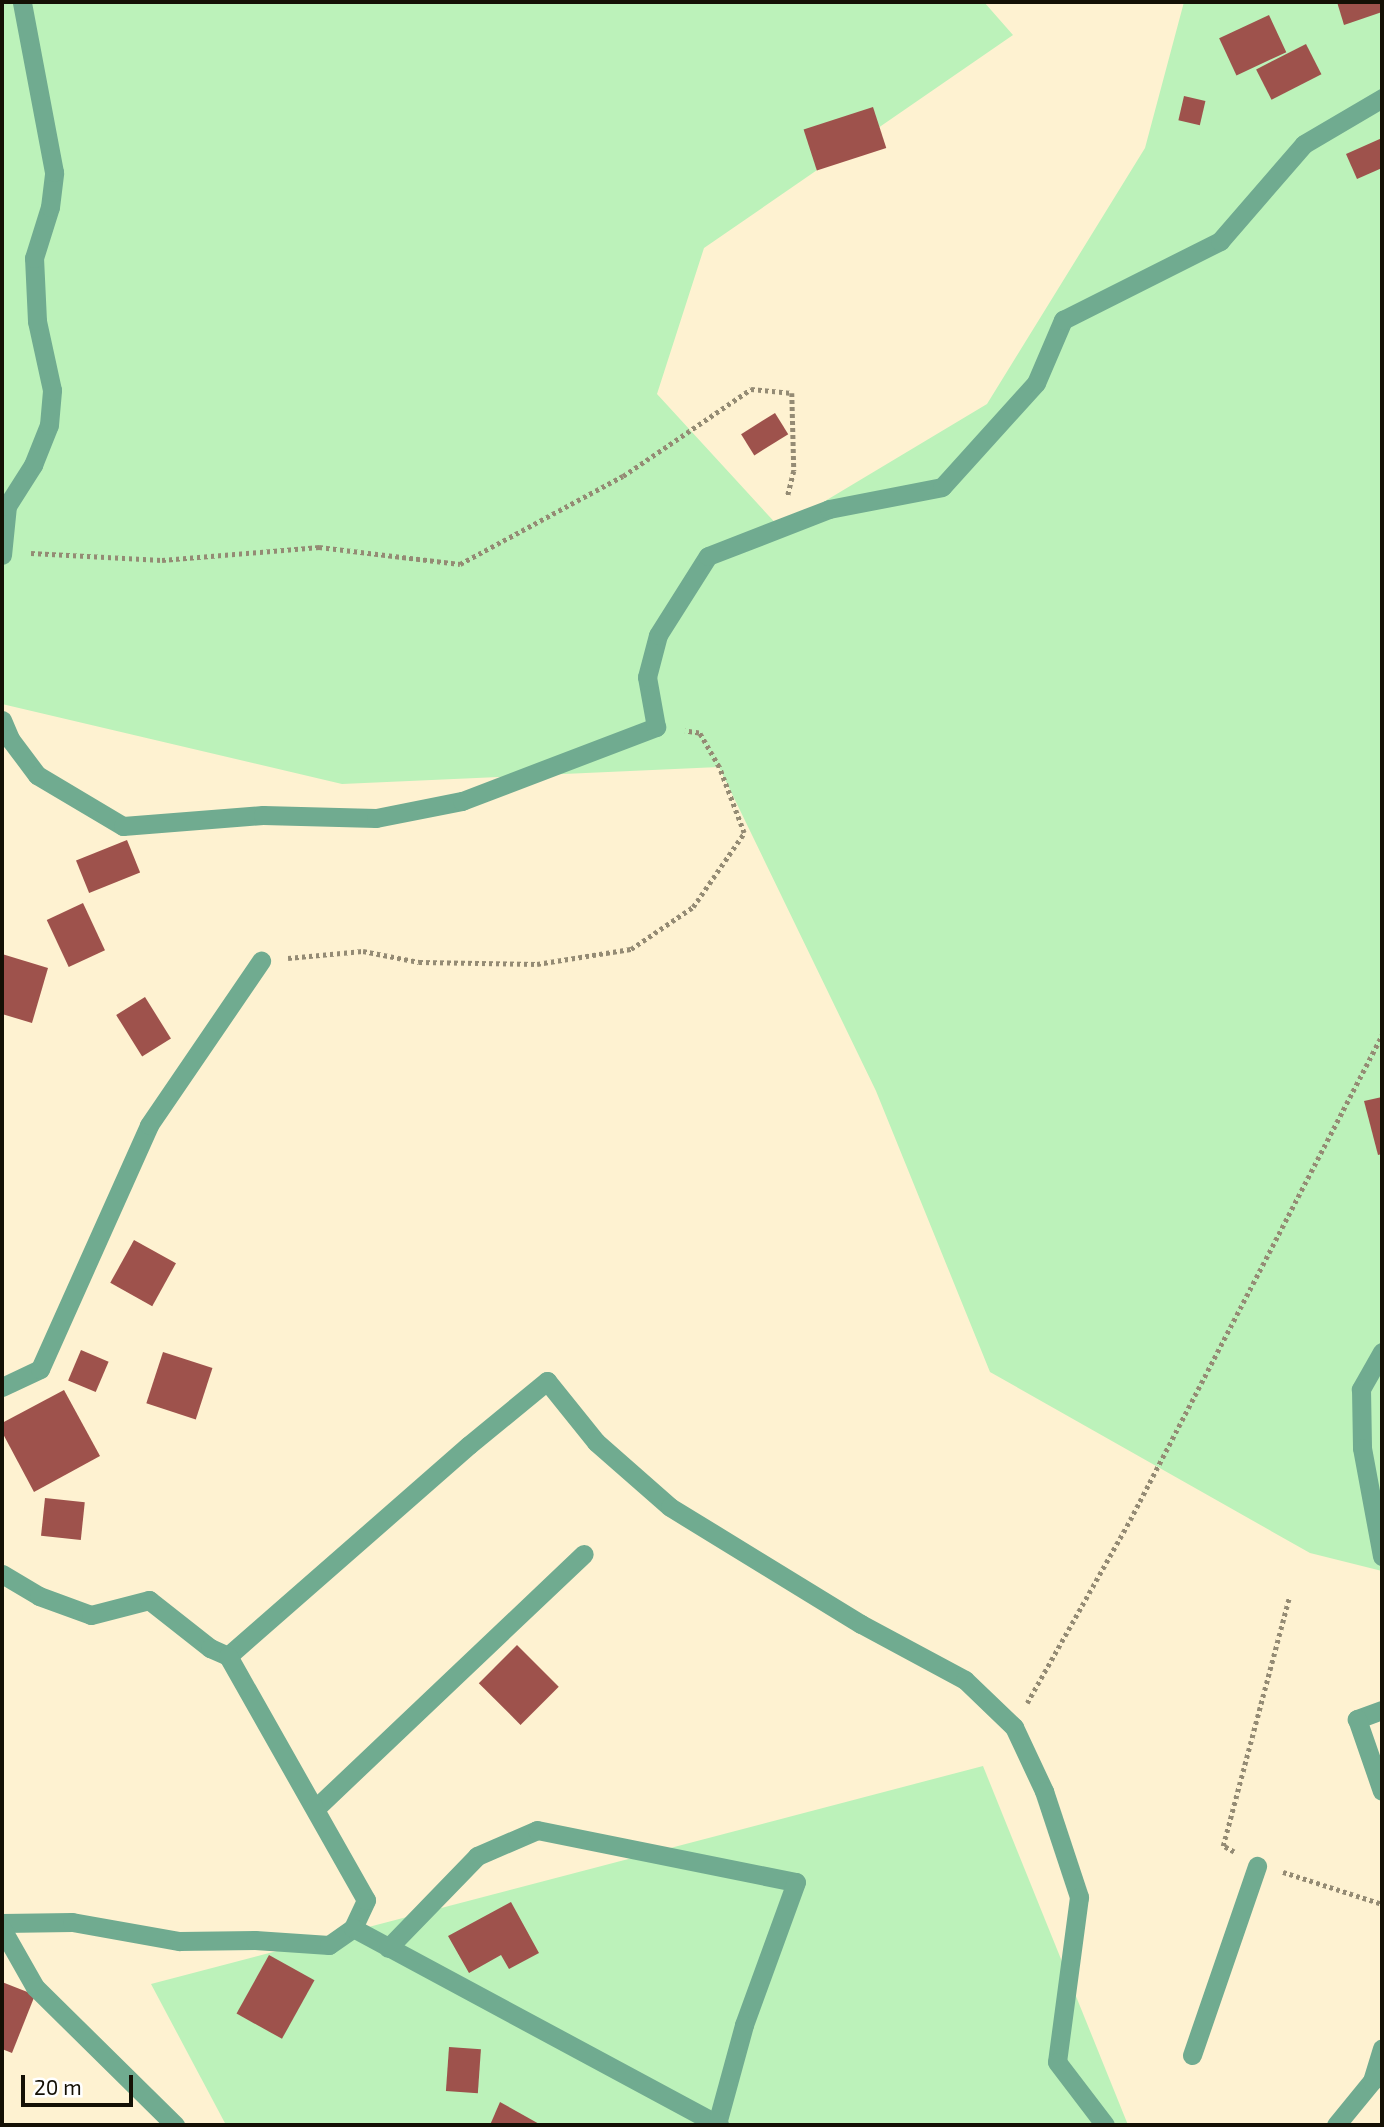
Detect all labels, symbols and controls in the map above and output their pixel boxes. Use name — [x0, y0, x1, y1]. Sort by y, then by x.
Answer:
scale bar — [24, 2060, 136, 2104]
text: 20 m — [34, 2074, 82, 2099]

